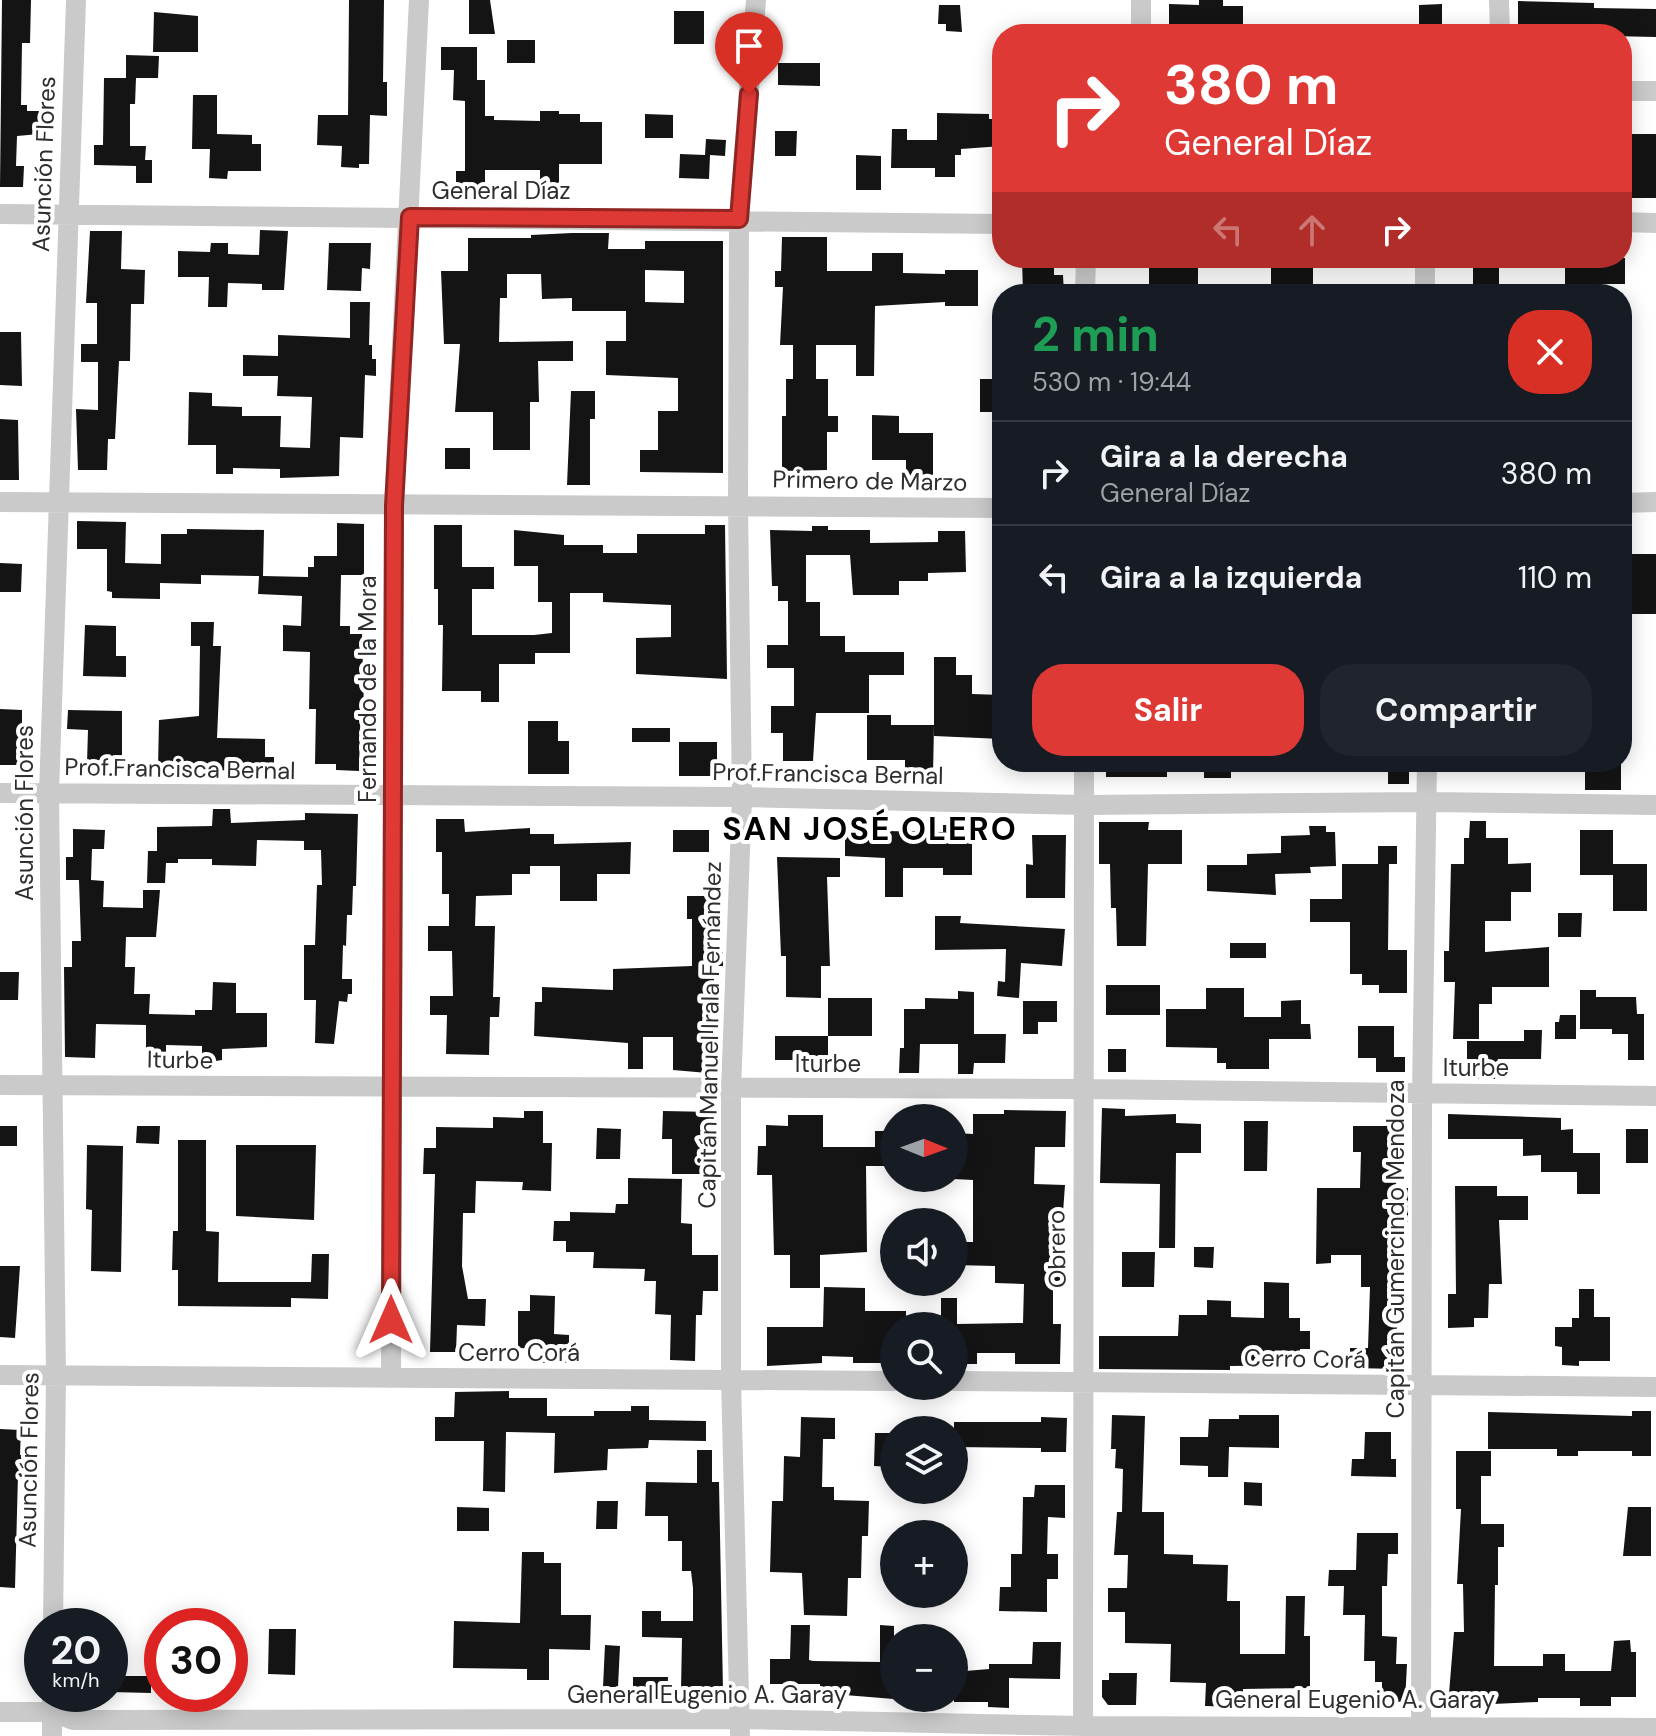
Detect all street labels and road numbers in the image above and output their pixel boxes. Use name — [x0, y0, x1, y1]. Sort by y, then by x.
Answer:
street label: Asunción Flores — [25, 76, 62, 252]
street label: General Díaz — [432, 175, 570, 206]
street label: Primero de Marzo — [772, 463, 968, 498]
street label: Fernando de la Mora — [352, 575, 383, 803]
street label: Asunción Flores — [9, 725, 40, 901]
street label: Prof.Francisca Bernal — [64, 751, 296, 786]
street label: Prof.Francisca Bernal — [712, 756, 944, 791]
street label: Capitán Manuel Irala Fernández — [691, 861, 728, 1209]
street label: Iturbe — [147, 1043, 213, 1076]
street label: Iturbe — [795, 1048, 861, 1079]
street label: Iturbe — [1443, 1052, 1509, 1083]
street label: Capitán Gumercindo Mendoza — [1380, 1080, 1411, 1418]
street label: Obrero — [1040, 1210, 1073, 1288]
street label: Cerro Corá — [458, 1337, 580, 1368]
street label: Cerro Corá — [1244, 1342, 1366, 1375]
street label: Asunción Flores — [11, 1372, 46, 1548]
street label: General Eugenio A. Garay — [567, 1679, 847, 1710]
street label: General Eugenio A. Garay — [1215, 1684, 1495, 1715]

